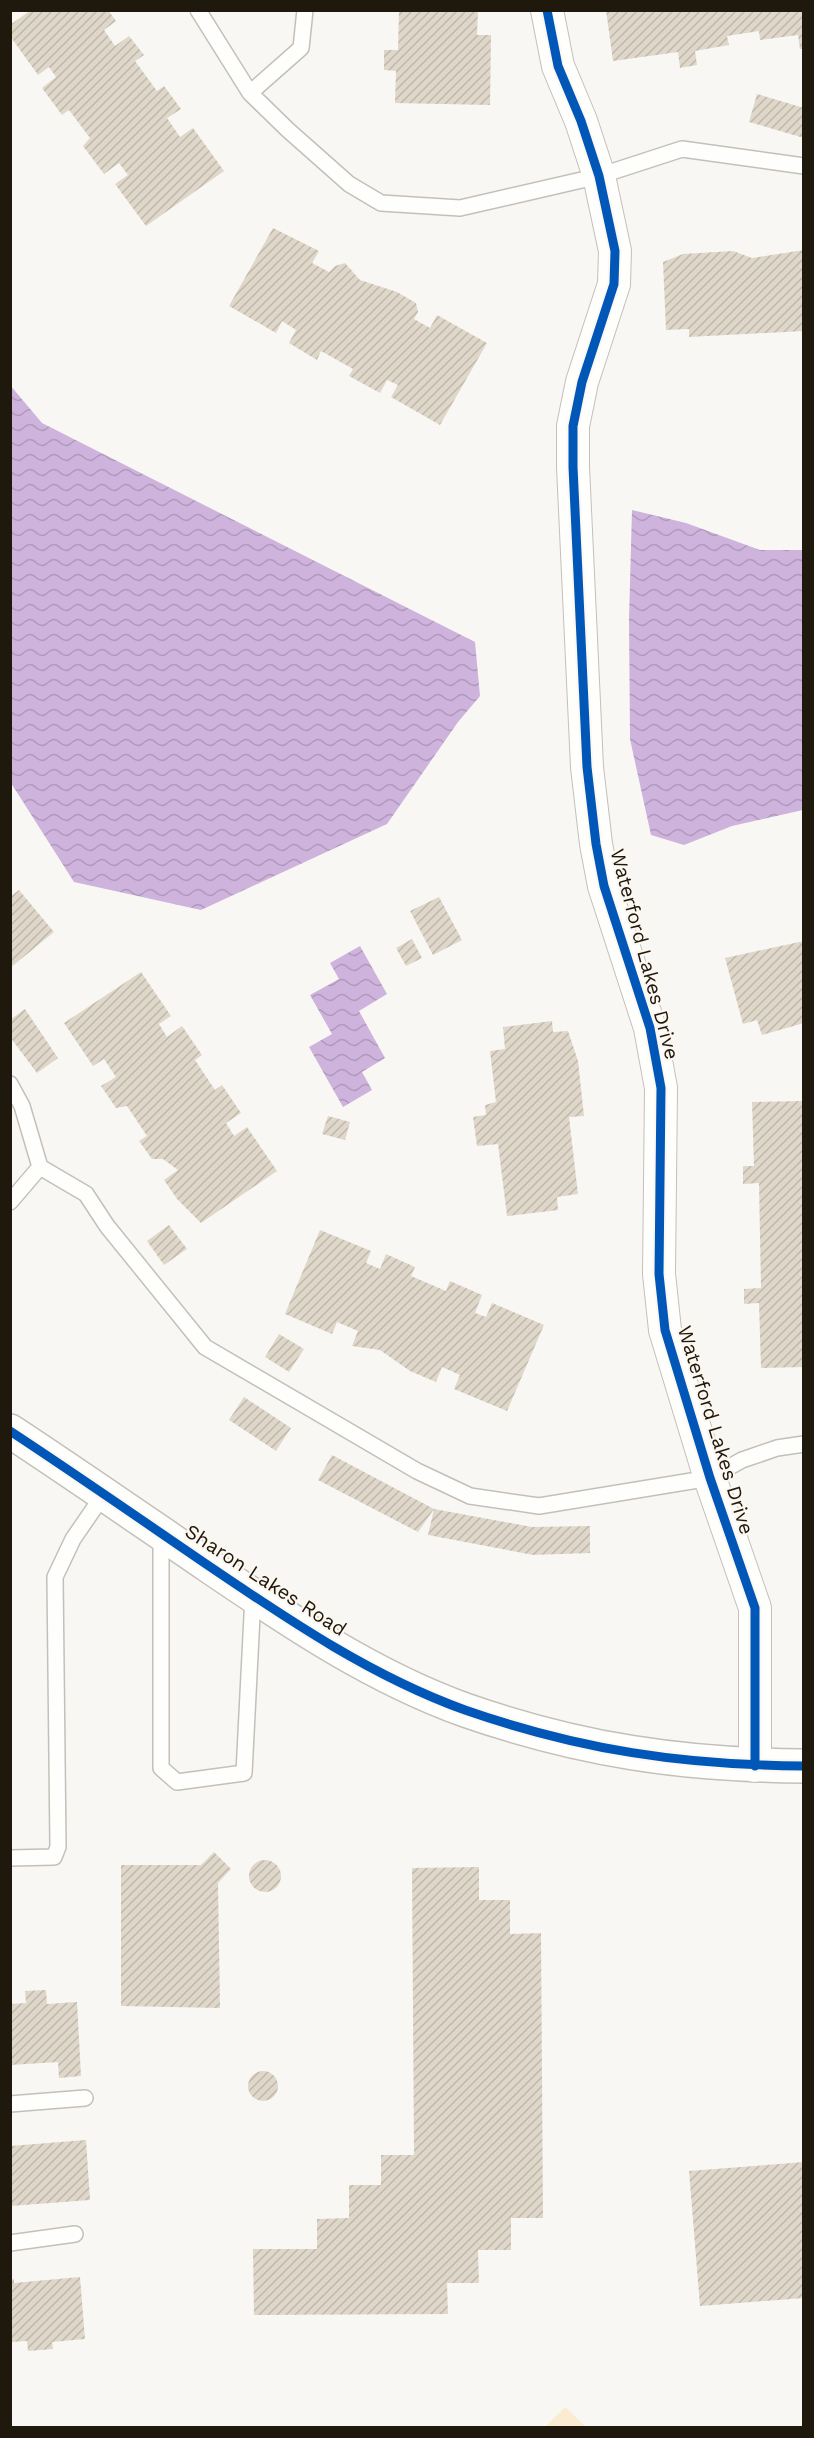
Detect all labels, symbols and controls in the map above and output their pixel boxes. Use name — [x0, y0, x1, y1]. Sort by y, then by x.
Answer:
street label: Waterford Lakes Drive — [605, 846, 685, 1062]
street label: Waterford Lakes Drive — [673, 1323, 759, 1537]
street label: Sharon Lakes Road — [181, 1519, 351, 1641]

